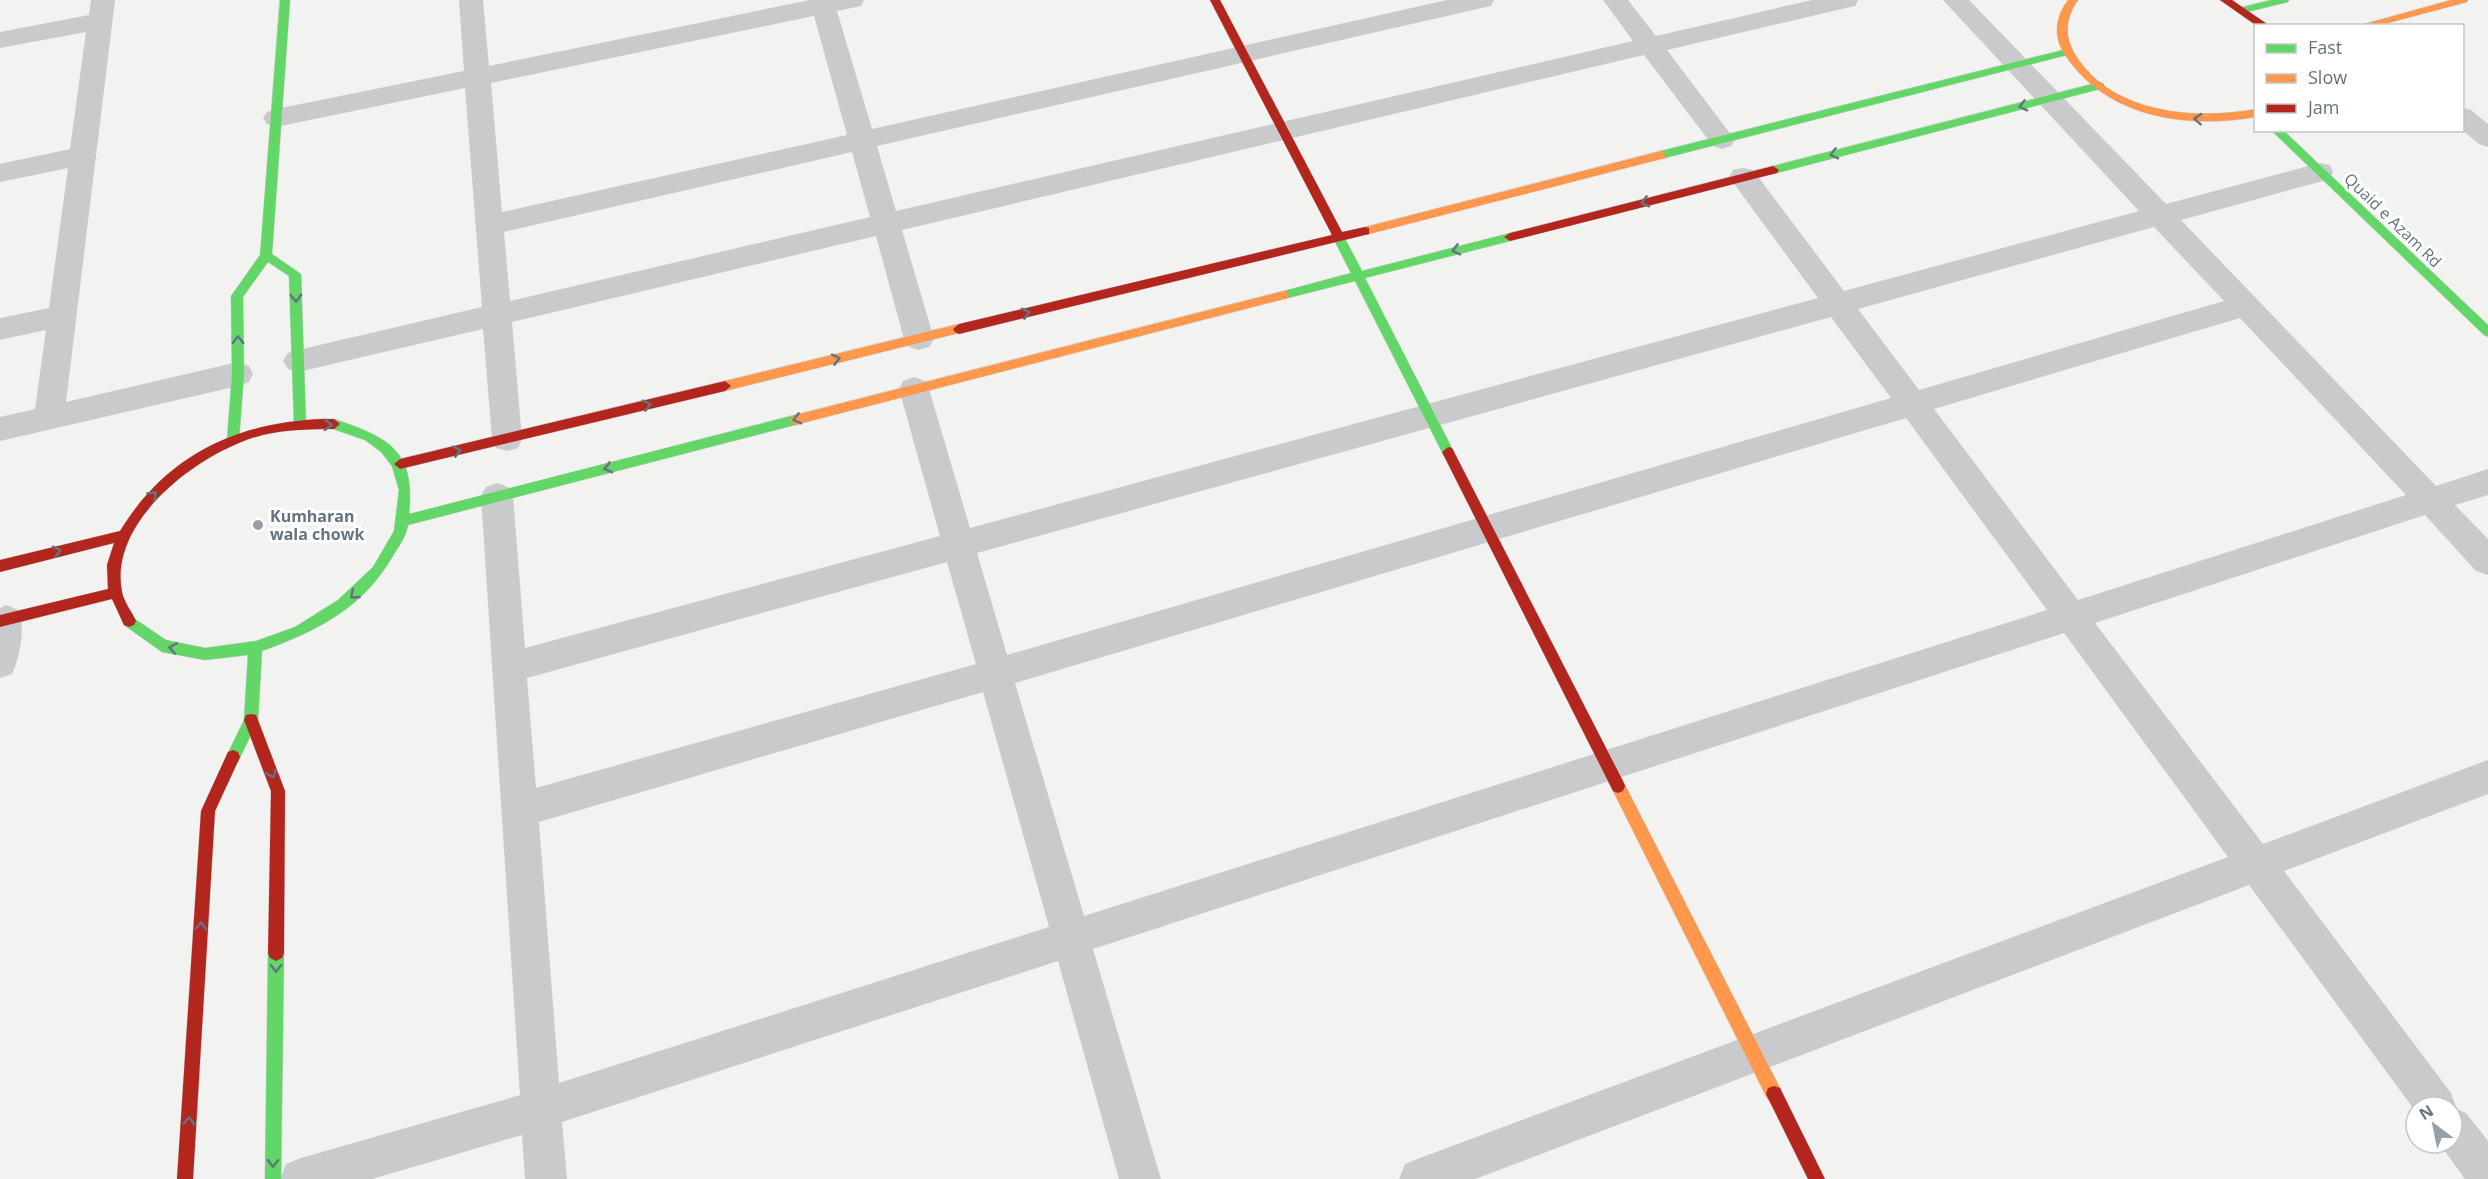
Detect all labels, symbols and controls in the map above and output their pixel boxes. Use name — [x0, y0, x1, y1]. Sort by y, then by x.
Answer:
legend — [2254, 24, 2464, 132]
text: Fast — [2308, 35, 2342, 59]
text: Slow — [2308, 65, 2347, 89]
text: Jam — [2306, 95, 2340, 119]
one-way arrow — [2018, 98, 2028, 111]
one-way arrow — [2193, 113, 2202, 125]
one-way arrow — [1829, 146, 1839, 159]
street label: Quaid e Azam Rd — [2340, 168, 2446, 272]
one-way arrow — [1640, 194, 1650, 207]
one-way arrow — [1451, 243, 1462, 255]
one-way arrow — [290, 294, 303, 303]
one-way arrow — [1021, 308, 1031, 321]
one-way arrow — [232, 335, 244, 344]
one-way arrow — [831, 353, 841, 366]
one-way arrow — [642, 399, 652, 412]
one-way arrow — [792, 412, 802, 424]
one-way arrow — [323, 418, 332, 431]
one-way arrow — [452, 445, 462, 458]
one-way arrow — [603, 460, 613, 473]
one-way arrow — [146, 491, 157, 501]
place label: Kumharan wala chowk — [270, 505, 364, 545]
marker: Kumharan wala chowk — [251, 518, 265, 532]
one-way arrow — [52, 546, 62, 559]
one-way arrow — [350, 588, 361, 599]
one-way arrow — [169, 642, 179, 655]
one-way arrow — [265, 768, 277, 779]
one-way arrow — [194, 921, 207, 930]
one-way arrow — [270, 964, 282, 973]
north arrow — [2404, 1095, 2464, 1155]
text: N — [2415, 1100, 2437, 1125]
one-way arrow — [182, 1116, 195, 1125]
one-way arrow — [267, 1159, 279, 1168]

